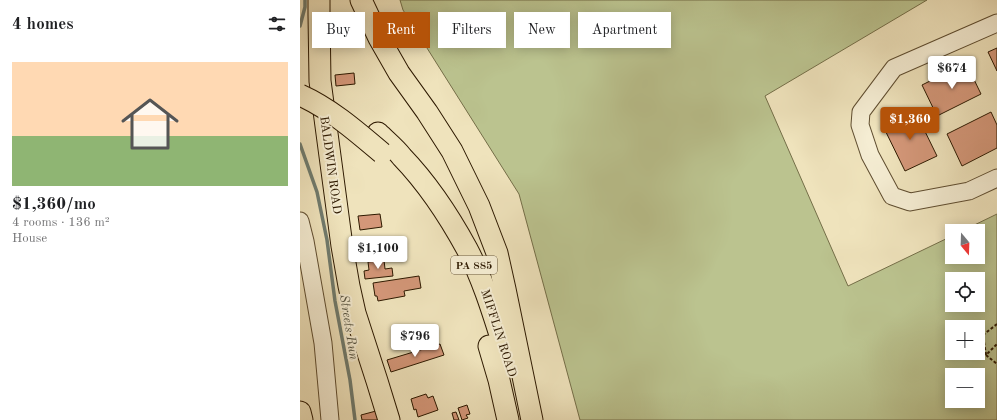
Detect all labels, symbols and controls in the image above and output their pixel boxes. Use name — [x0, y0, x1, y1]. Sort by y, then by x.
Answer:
chip: Buy — [312, 12, 365, 48]
chip: Rent — [373, 12, 430, 48]
chip: Filters — [438, 12, 506, 48]
chip: New — [514, 12, 570, 48]
chip: Apartment — [578, 12, 671, 48]
icon: filters — [266, 13, 288, 35]
text: 4 homes — [12, 16, 74, 33]
pin: $674 — [928, 56, 976, 90]
text: $674 — [937, 62, 967, 75]
icon: home — [114, 88, 186, 160]
pin: $1,360 — [877, 107, 943, 141]
text: $1,360 — [889, 113, 931, 126]
street label: BALDWIN ROAD — [317, 115, 343, 215]
text: $1,360/mo — [12, 196, 96, 213]
text: 4 rooms · 136 m² — [12, 216, 110, 229]
north arrow — [945, 224, 985, 264]
map controls — [945, 224, 985, 408]
text: House — [12, 232, 47, 245]
pin: $1,100 — [345, 236, 411, 270]
text: $1,100 — [357, 242, 399, 255]
road number: PA 885 — [451, 256, 497, 274]
button: locate — [945, 272, 985, 312]
street label: MIFFLIN ROAD — [478, 288, 518, 379]
water label: Streets Run — [337, 294, 360, 361]
button: + — [945, 320, 985, 360]
pin: $796 — [391, 324, 439, 358]
text: $796 — [400, 330, 430, 343]
button: − — [945, 368, 985, 408]

